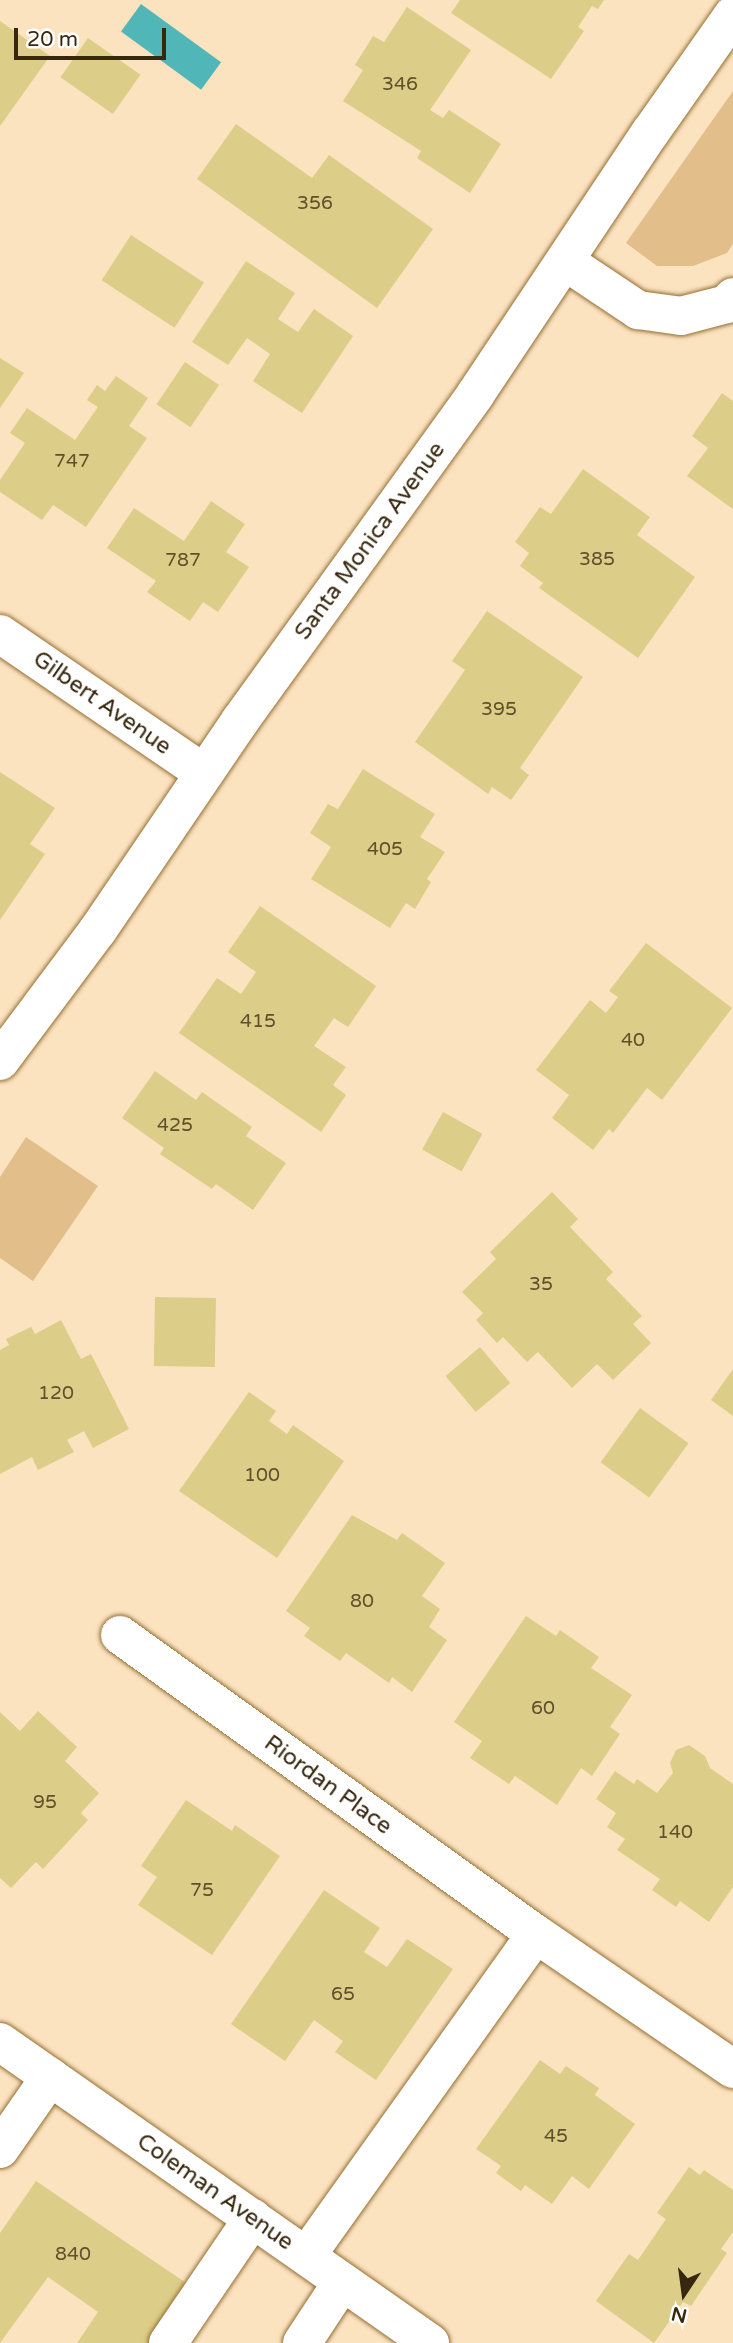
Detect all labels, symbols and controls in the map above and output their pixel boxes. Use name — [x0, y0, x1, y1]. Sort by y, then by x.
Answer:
scale bar — [18, 14, 170, 58]
text: 20 m — [27, 27, 78, 52]
house number: 346 — [382, 74, 418, 96]
house number: 356 — [297, 193, 333, 215]
street label: Santa Monica Avenue — [289, 437, 451, 645]
house number: 747 — [54, 451, 90, 473]
house number: 385 — [579, 549, 615, 571]
house number: 787 — [165, 550, 201, 572]
street label: Gilbert Avenue — [28, 645, 176, 761]
house number: 395 — [481, 699, 517, 721]
house number: 405 — [367, 839, 403, 861]
house number: 415 — [240, 1011, 276, 1033]
house number: 40 — [621, 1030, 645, 1052]
house number: 425 — [157, 1115, 193, 1137]
house number: 35 — [529, 1274, 553, 1296]
house number: 120 — [38, 1383, 74, 1405]
house number: 100 — [244, 1465, 280, 1487]
house number: 80 — [350, 1591, 374, 1613]
house number: 60 — [531, 1698, 555, 1720]
street label: Riordan Place — [259, 1729, 397, 1841]
house number: 95 — [33, 1792, 57, 1814]
house number: 140 — [657, 1822, 693, 1844]
house number: 75 — [190, 1880, 214, 1902]
house number: 65 — [331, 1984, 355, 2006]
house number: 45 — [544, 2126, 568, 2148]
street label: Coleman Avenue — [131, 2128, 299, 2256]
house number: 840 — [55, 2244, 91, 2266]
north arrow — [649, 2259, 719, 2329]
text: N — [669, 2302, 689, 2327]

